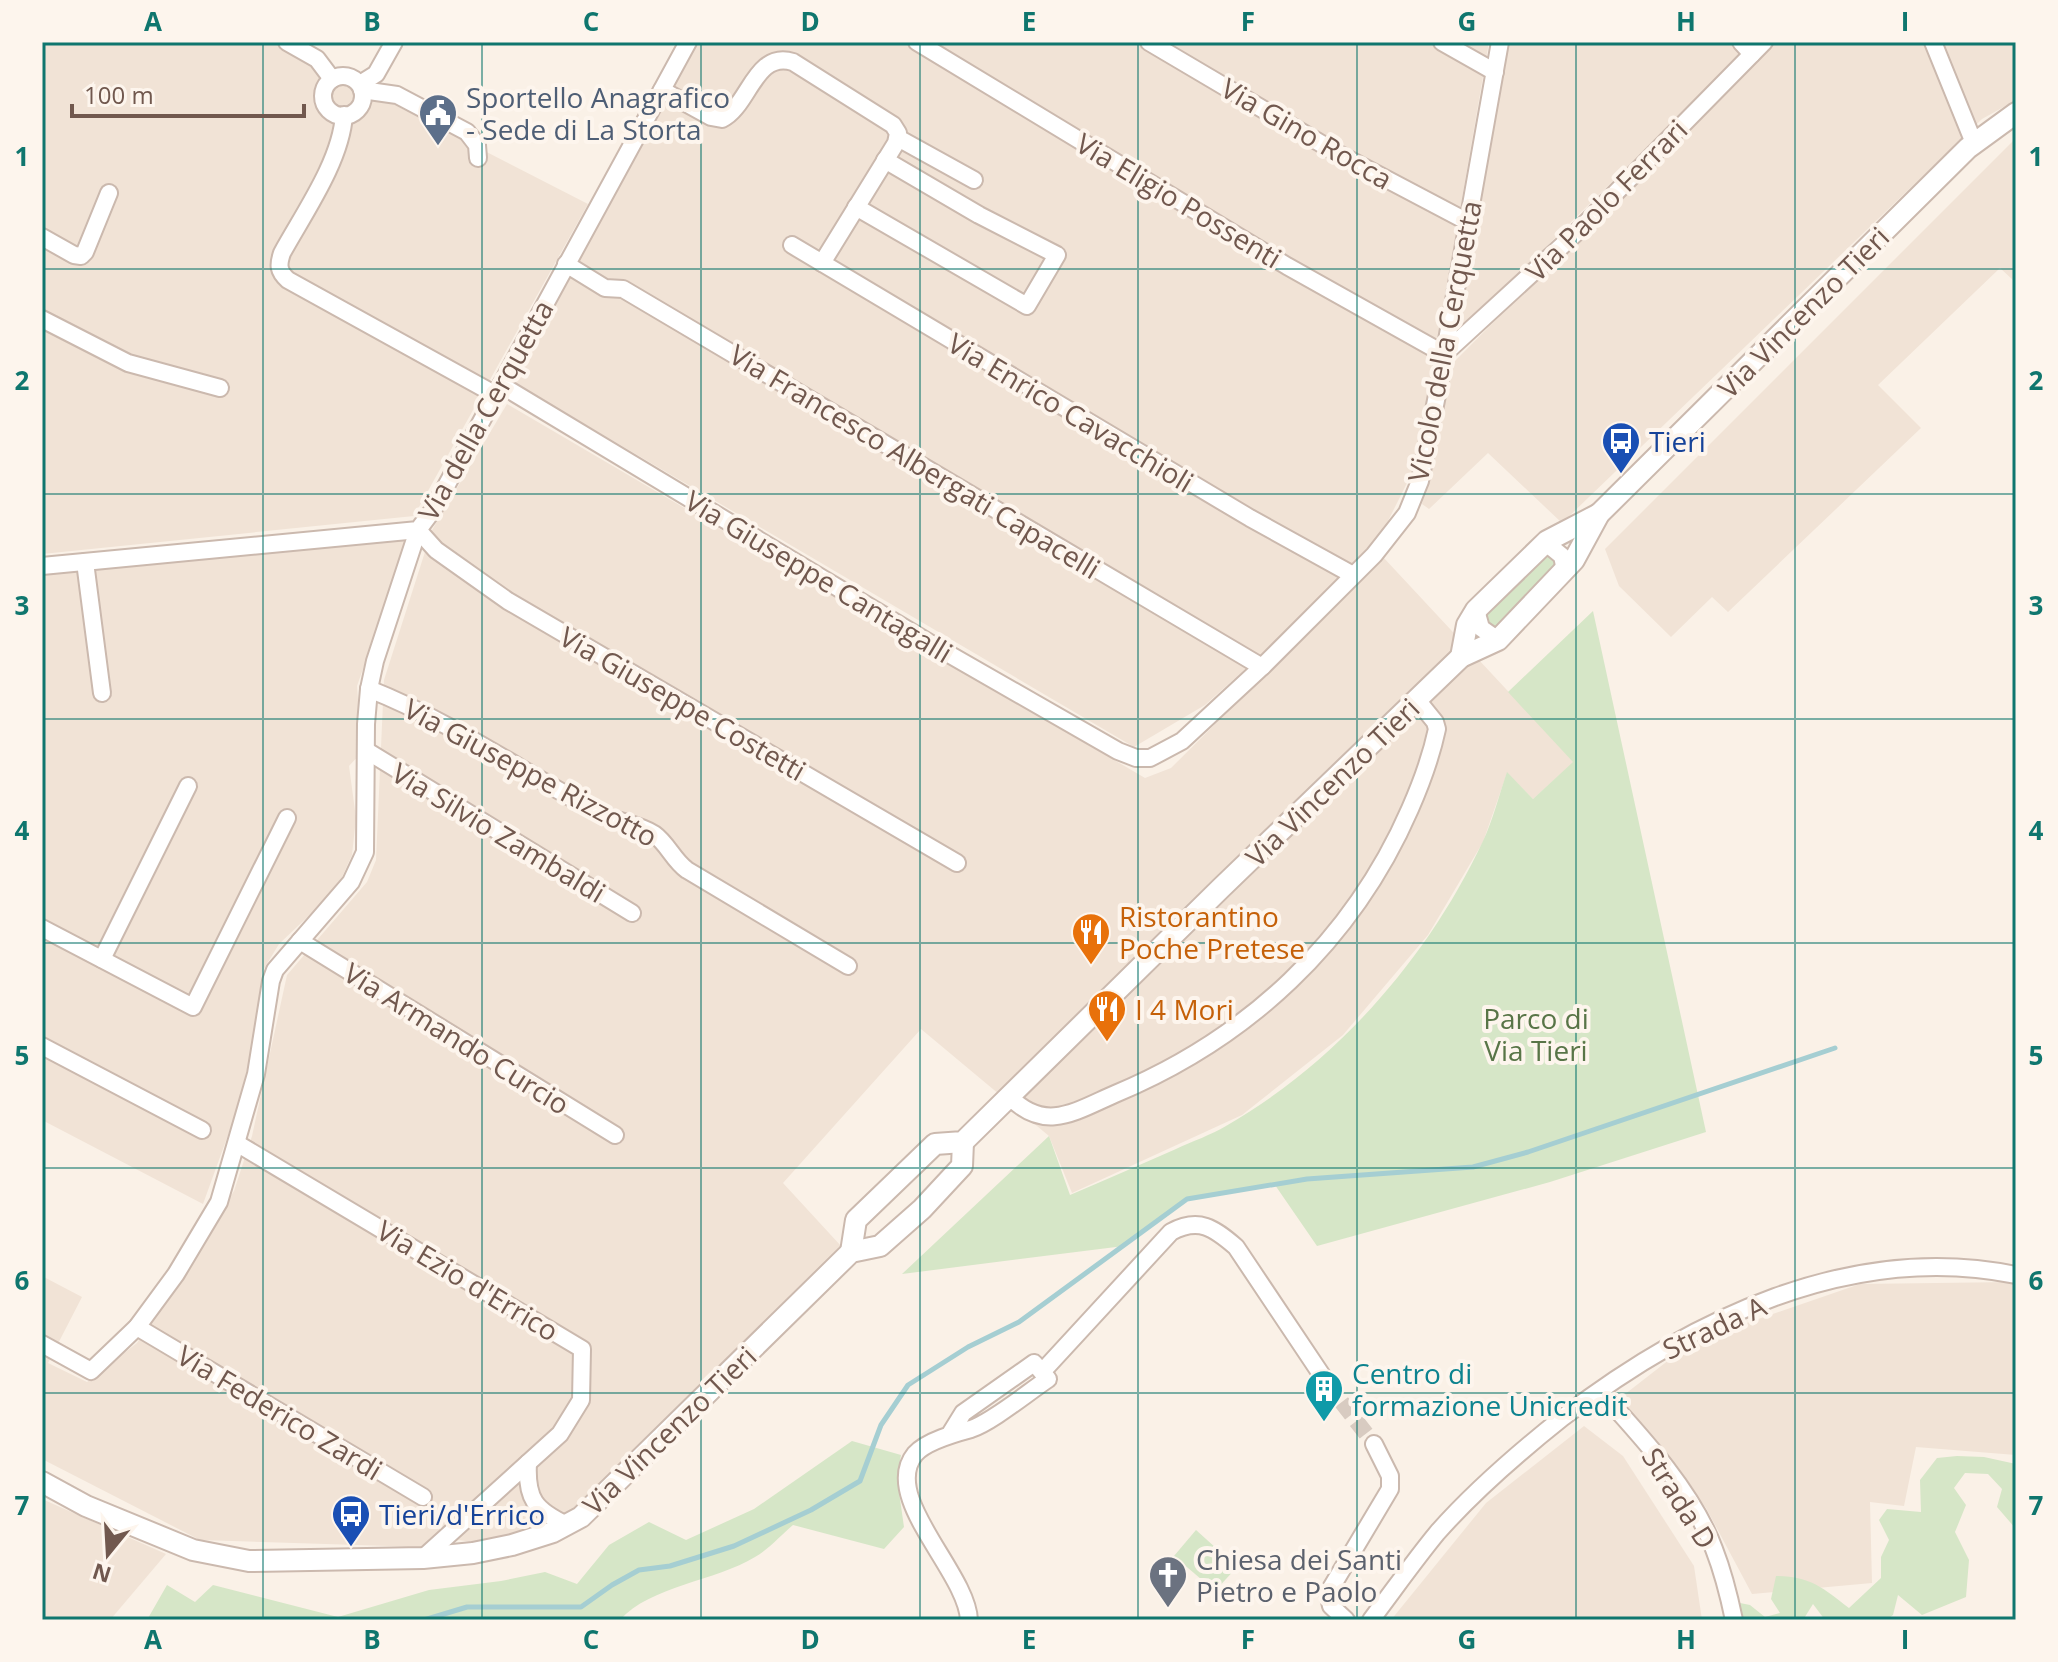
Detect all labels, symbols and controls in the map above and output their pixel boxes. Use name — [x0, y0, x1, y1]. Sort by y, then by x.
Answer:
text: A — [144, 3, 162, 39]
text: B — [363, 3, 381, 39]
text: C — [583, 3, 599, 39]
text: D — [800, 3, 820, 39]
text: E — [1022, 3, 1036, 39]
text: F — [1241, 3, 1255, 39]
text: G — [1458, 3, 1476, 39]
text: H — [1676, 3, 1696, 39]
text: I — [1901, 3, 1909, 39]
scale bar — [72, 68, 304, 118]
street label: Via Gino Rocca — [1214, 69, 1400, 197]
text: 100 m — [84, 78, 154, 111]
place label: Sportello Anagrafico - Sede di La Storta — [466, 78, 730, 148]
public building icon: Sportello Anagrafico - Sede di La Storta — [417, 92, 459, 147]
street label: Via Paolo Ferrari — [1517, 111, 1695, 289]
street label: Via Eligio Possenti — [1069, 124, 1289, 276]
text: 1 — [15, 138, 29, 174]
text: 1 — [2029, 138, 2043, 174]
street label: Vicolo della Cerquetta — [1398, 197, 1490, 485]
street label: Via Vincenzo Tieri — [1709, 218, 1897, 406]
street label: Via della Cerquetta — [409, 293, 561, 527]
street label: Via Enrico Cavacchioli — [941, 324, 1201, 500]
street label: Via Francesco Albergati Capacelli — [723, 335, 1107, 587]
text: 2 — [15, 362, 30, 398]
text: 2 — [2029, 362, 2044, 398]
bus stop icon: Tieri — [1600, 420, 1642, 475]
place label: Tieri — [1649, 422, 1706, 460]
street label: Via Giuseppe Cantagalli — [678, 481, 960, 671]
text: 3 — [15, 587, 29, 623]
text: 3 — [2029, 587, 2043, 623]
street label: Via Giuseppe Costetti — [553, 617, 813, 789]
street label: Via Giuseppe Rizzotto — [398, 689, 664, 855]
street label: Via Vincenzo Tieri — [1237, 689, 1427, 875]
street label: Via Silvio Zambaldi — [385, 753, 613, 911]
text: 4 — [15, 812, 30, 848]
text: 4 — [2029, 812, 2044, 848]
place label: Ristorantino Poche Pretese — [1119, 897, 1305, 967]
restaurant icon: Ristorantino Poche Pretese — [1070, 911, 1112, 966]
street label: Via Armando Curcio — [337, 953, 577, 1123]
restaurant icon: I 4 Mori — [1086, 988, 1128, 1043]
place label: I 4 Mori — [1135, 990, 1234, 1028]
park label: Parco di Via Tieri — [1483, 999, 1589, 1069]
text: 5 — [15, 1037, 29, 1073]
text: 5 — [2029, 1037, 2043, 1073]
street label: Via Ezio d'Errico — [370, 1211, 566, 1349]
text: 6 — [15, 1262, 30, 1298]
text: 6 — [2029, 1262, 2044, 1298]
street label: Strada A — [1656, 1286, 1772, 1367]
street label: Via Federico Zardi — [170, 1336, 390, 1488]
street label: Via Vincenzo Tieri — [574, 1337, 764, 1523]
place label: Centro di formazione Unicredit — [1352, 1354, 1628, 1424]
building icon: Centro di formazione Unicredit — [1303, 1368, 1345, 1423]
street label: Strada D — [1634, 1440, 1726, 1556]
text: 7 — [15, 1487, 30, 1523]
text: 7 — [2029, 1487, 2044, 1523]
bus stop icon: Tieri/d'Errico — [330, 1493, 372, 1548]
place label: Tieri/d'Errico — [379, 1495, 545, 1533]
north arrow — [68, 1514, 148, 1594]
place label: Chiesa dei Santi Pietro e Paolo — [1196, 1540, 1402, 1610]
church icon: Chiesa dei Santi Pietro e Paolo — [1147, 1554, 1189, 1609]
text: N — [88, 1557, 115, 1591]
text: A — [144, 1621, 162, 1657]
text: B — [363, 1621, 381, 1657]
text: C — [583, 1621, 599, 1657]
text: D — [800, 1621, 820, 1657]
text: E — [1022, 1621, 1036, 1657]
text: F — [1241, 1621, 1255, 1657]
text: G — [1458, 1621, 1476, 1657]
text: H — [1676, 1621, 1696, 1657]
text: I — [1901, 1621, 1909, 1657]

